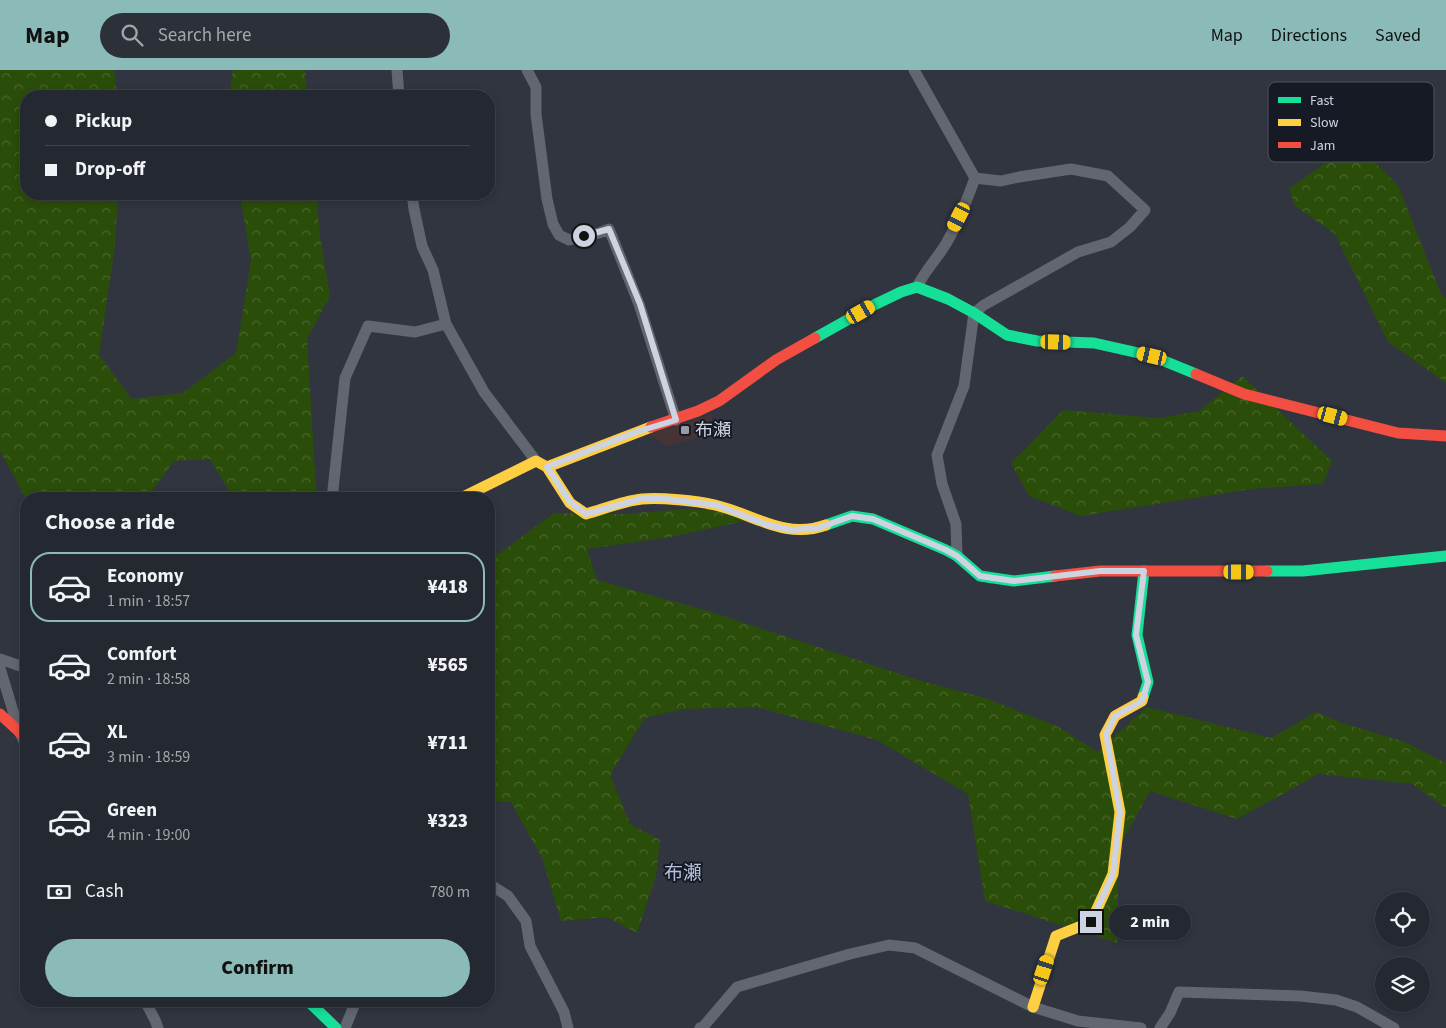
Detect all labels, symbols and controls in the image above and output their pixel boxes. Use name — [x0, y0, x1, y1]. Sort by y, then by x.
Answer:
search box — [100, 13, 450, 58]
text: Map — [25, 18, 70, 53]
icon: search — [118, 21, 146, 49]
text: Search here — [158, 22, 251, 49]
text: Map — [1211, 23, 1243, 48]
text: Directions — [1271, 23, 1347, 48]
text: Saved — [1375, 23, 1421, 48]
legend — [1268, 82, 1434, 162]
text: Fast — [1310, 91, 1334, 111]
text: Pickup — [75, 108, 132, 135]
text: Slow — [1310, 113, 1339, 133]
text: Jam — [1310, 136, 1335, 156]
text: Drop-off — [75, 156, 145, 183]
car — [945, 200, 972, 234]
route start — [573, 225, 595, 247]
car — [844, 298, 877, 326]
car — [1040, 334, 1071, 350]
car — [1135, 345, 1168, 367]
car — [1316, 405, 1349, 427]
place label: 布瀬 — [695, 418, 731, 443]
marker: 布瀬 — [679, 424, 691, 436]
text: Choose a ride — [45, 506, 175, 538]
text: Economy — [107, 563, 184, 590]
icon: car — [47, 565, 92, 610]
car — [1224, 565, 1254, 580]
text: ¥418 — [427, 574, 468, 601]
text: 1 min · 18:57 — [107, 590, 190, 612]
text: Comfort — [107, 641, 177, 668]
icon: car — [47, 643, 92, 688]
text: ¥565 — [427, 652, 468, 679]
text: 2 min · 18:58 — [107, 668, 190, 690]
text: XL — [107, 719, 128, 746]
icon: car — [47, 721, 92, 766]
text: ¥711 — [427, 730, 468, 757]
text: 3 min · 18:59 — [107, 746, 190, 768]
text: Green — [107, 797, 157, 824]
icon: car — [47, 799, 92, 844]
text: ¥323 — [427, 808, 468, 835]
text: 4 min · 19:00 — [107, 824, 190, 846]
district label: 布瀬 — [664, 860, 702, 887]
icon: cash — [45, 878, 73, 906]
text: Cash — [85, 878, 124, 905]
text: 780 m — [430, 881, 470, 903]
map controls — [1375, 892, 1430, 1012]
button: locate — [1375, 892, 1430, 947]
callout: 2 min — [1108, 904, 1191, 940]
route end — [1080, 911, 1102, 933]
text: 2 min — [1130, 911, 1170, 933]
button: Confirm — [45, 939, 470, 997]
car — [1032, 953, 1055, 987]
button: layers — [1375, 957, 1430, 1012]

